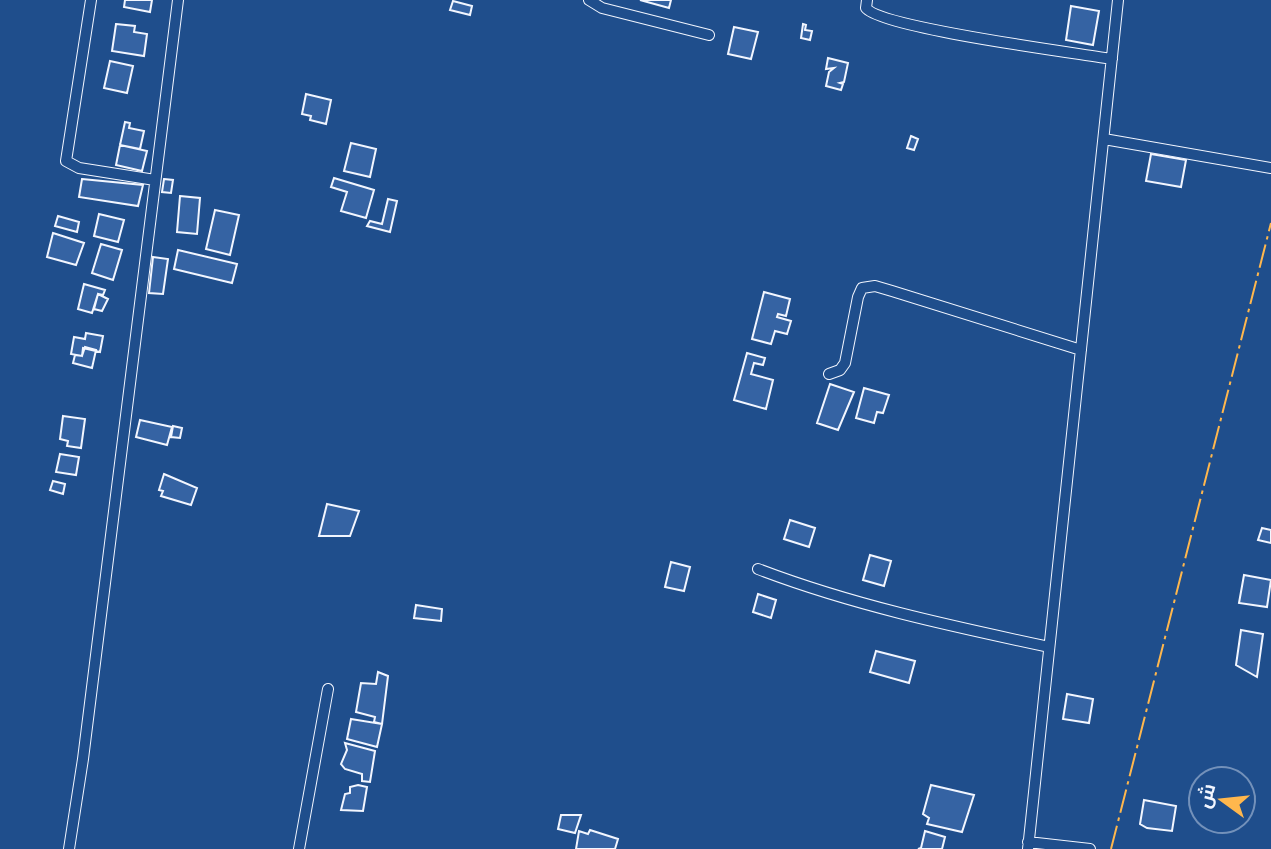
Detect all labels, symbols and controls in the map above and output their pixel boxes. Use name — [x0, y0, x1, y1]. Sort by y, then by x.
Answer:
north arrow — [1187, 765, 1257, 835]
text: ش — [1193, 781, 1220, 810]

